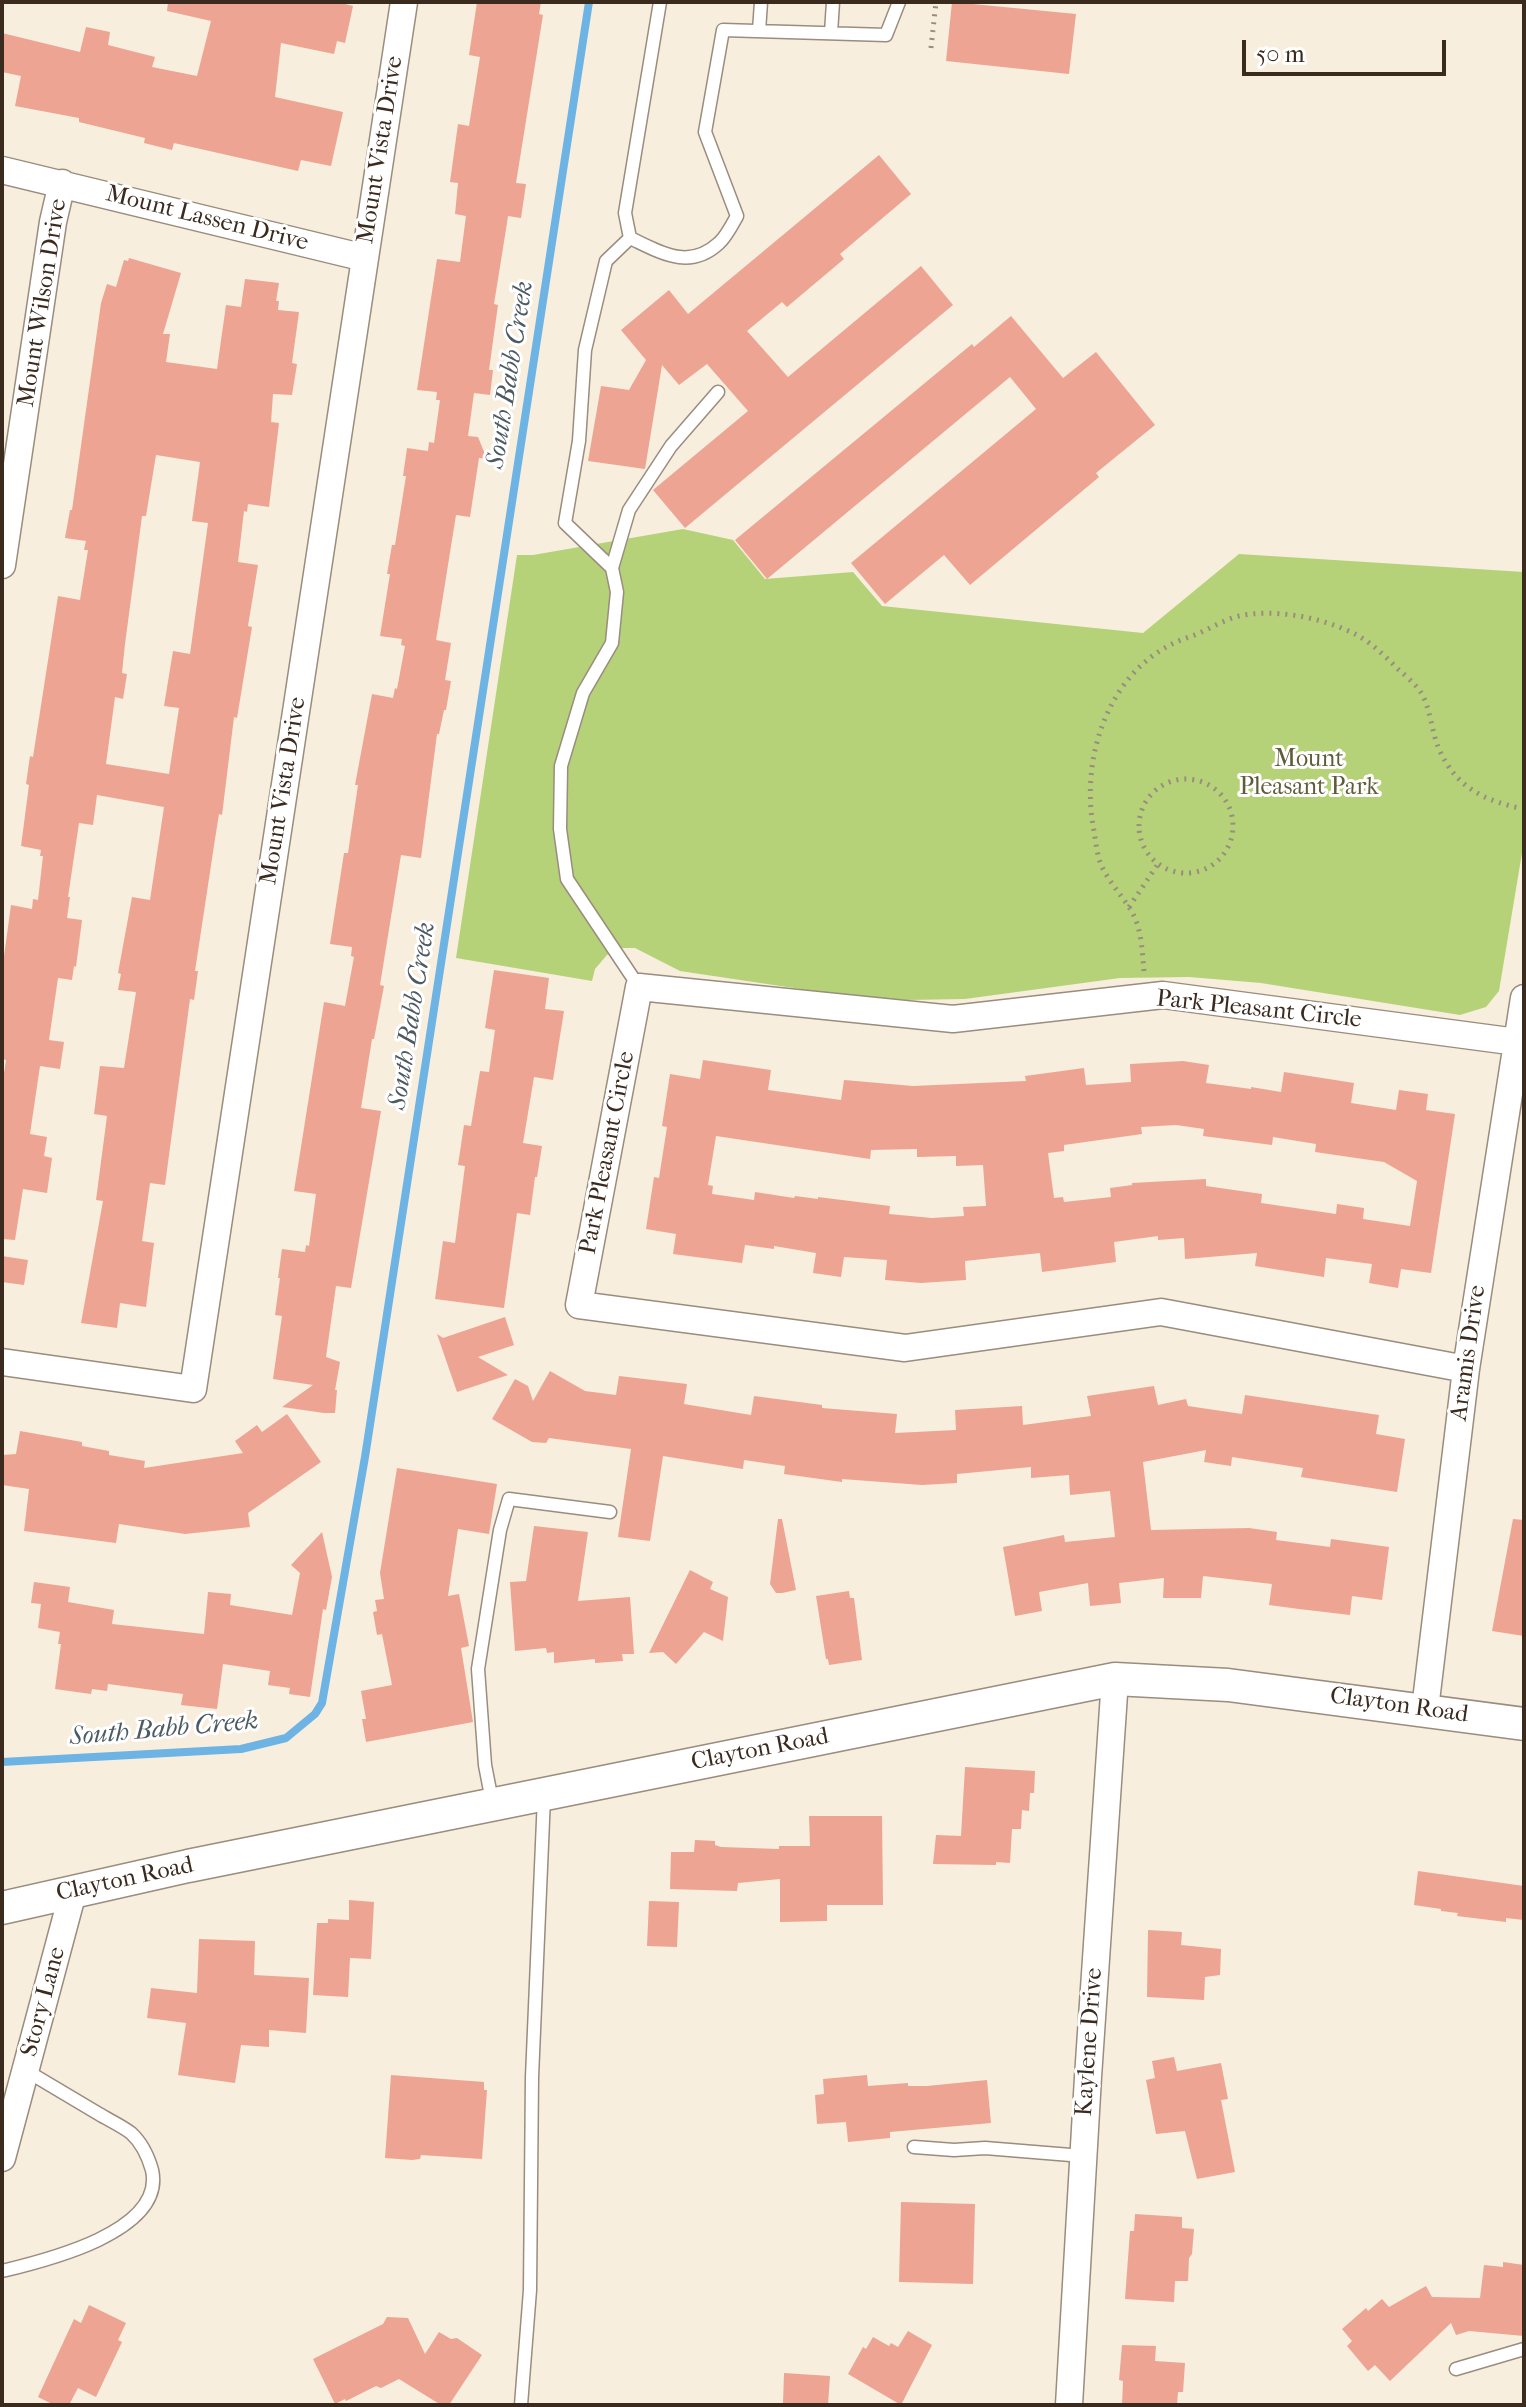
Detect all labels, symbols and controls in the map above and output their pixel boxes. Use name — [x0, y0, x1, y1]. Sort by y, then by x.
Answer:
scale bar — [1246, 24, 1450, 74]
text: 50 m — [1256, 40, 1305, 68]
street label: Mount Vista Drive — [352, 54, 410, 246]
street label: Mount Lassen Drive — [103, 180, 311, 258]
street label: Mount Wilson Drive — [12, 197, 74, 409]
water label: South Babb Creek — [481, 279, 541, 471]
street label: Mount Vista Drive — [255, 695, 313, 887]
park label: Mount Pleasant Park — [1239, 746, 1379, 802]
water label: South Babb Creek — [383, 920, 443, 1112]
street label: Park Pleasant Circle — [1155, 985, 1363, 1035]
street label: Park Pleasant Circle — [574, 1049, 642, 1257]
street label: Aramis Drive — [1445, 1283, 1493, 1423]
street label: Clayton Road — [1328, 1682, 1470, 1730]
water label: South Babb Creek — [68, 1706, 260, 1754]
street label: Clayton Road — [689, 1723, 831, 1777]
street label: Clayton Road — [54, 1851, 196, 1909]
street label: Story Lane — [16, 1944, 72, 2060]
street label: Kaylene Drive — [1070, 1967, 1110, 2117]

